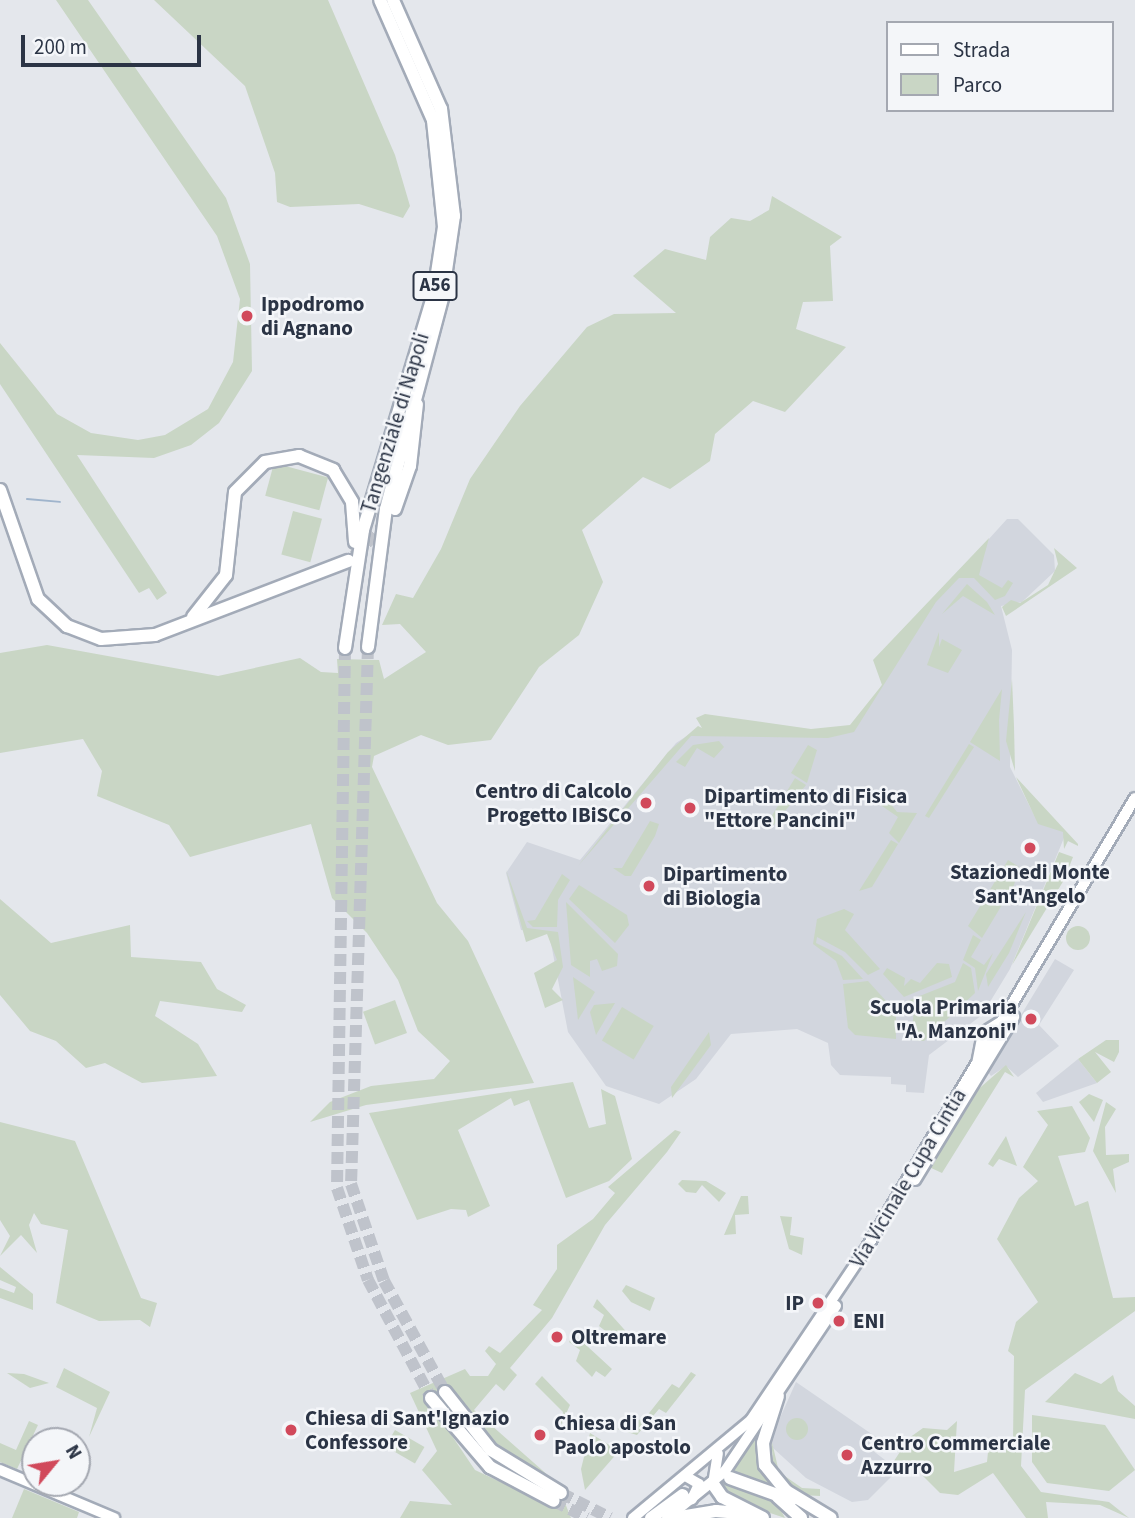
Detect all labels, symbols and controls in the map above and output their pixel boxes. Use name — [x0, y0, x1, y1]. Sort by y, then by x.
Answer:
scale bar — [24, 21, 205, 65]
legend — [886, 21, 1114, 112]
text: 200 m — [34, 32, 87, 62]
text: Strada — [953, 35, 1010, 65]
text: Parco — [953, 70, 1002, 100]
road number: A56 — [412, 270, 458, 302]
place label: Ippodromo di Agnano — [261, 291, 365, 341]
marker: Ippodromo di Agnano — [239, 308, 255, 324]
street label: Tangenziale di Napoli — [356, 330, 434, 516]
place label: Centro di Calcolo Progetto IBiSCo — [475, 778, 632, 828]
place label: Dipartimento di Fisica "Ettore Pancini" — [704, 783, 907, 833]
marker: Centro di Calcolo Progetto IBiSCo — [638, 795, 654, 811]
marker: Dipartimento di Fisica "Ettore Pancini" — [682, 800, 698, 816]
marker: Stazionedi Monte Sant'Angelo — [1022, 840, 1038, 856]
place label: Stazionedi Monte Sant'Angelo — [950, 859, 1110, 909]
place label: Dipartimento di Biologia — [663, 861, 787, 911]
marker: Dipartimento di Biologia — [641, 878, 657, 894]
place label: Scuola Primaria "A. Manzoni" — [870, 994, 1017, 1044]
marker: Scuola Primaria "A. Manzoni" — [1023, 1011, 1039, 1027]
street label: Via Vicinale Cupa Cintia — [845, 1084, 971, 1272]
place label: IP — [785, 1290, 804, 1316]
marker: IP — [810, 1295, 826, 1311]
place label: ENI — [853, 1308, 885, 1334]
marker: ENI — [831, 1313, 847, 1329]
place label: Oltremare — [571, 1324, 667, 1350]
marker: Oltremare — [549, 1329, 565, 1345]
place label: Chiesa di Sant'Ignazio Confessore — [305, 1405, 509, 1455]
place label: Chiesa di San Paolo apostolo — [554, 1410, 691, 1460]
marker: Chiesa di Sant'Ignazio Confessore — [283, 1422, 299, 1438]
north arrow — [21, 1427, 91, 1497]
marker: Chiesa di San Paolo apostolo — [532, 1427, 548, 1443]
place label: Centro Commerciale Azzurro — [861, 1430, 1051, 1480]
text: N — [58, 1440, 88, 1464]
marker: Centro Commerciale Azzurro — [839, 1447, 855, 1463]

